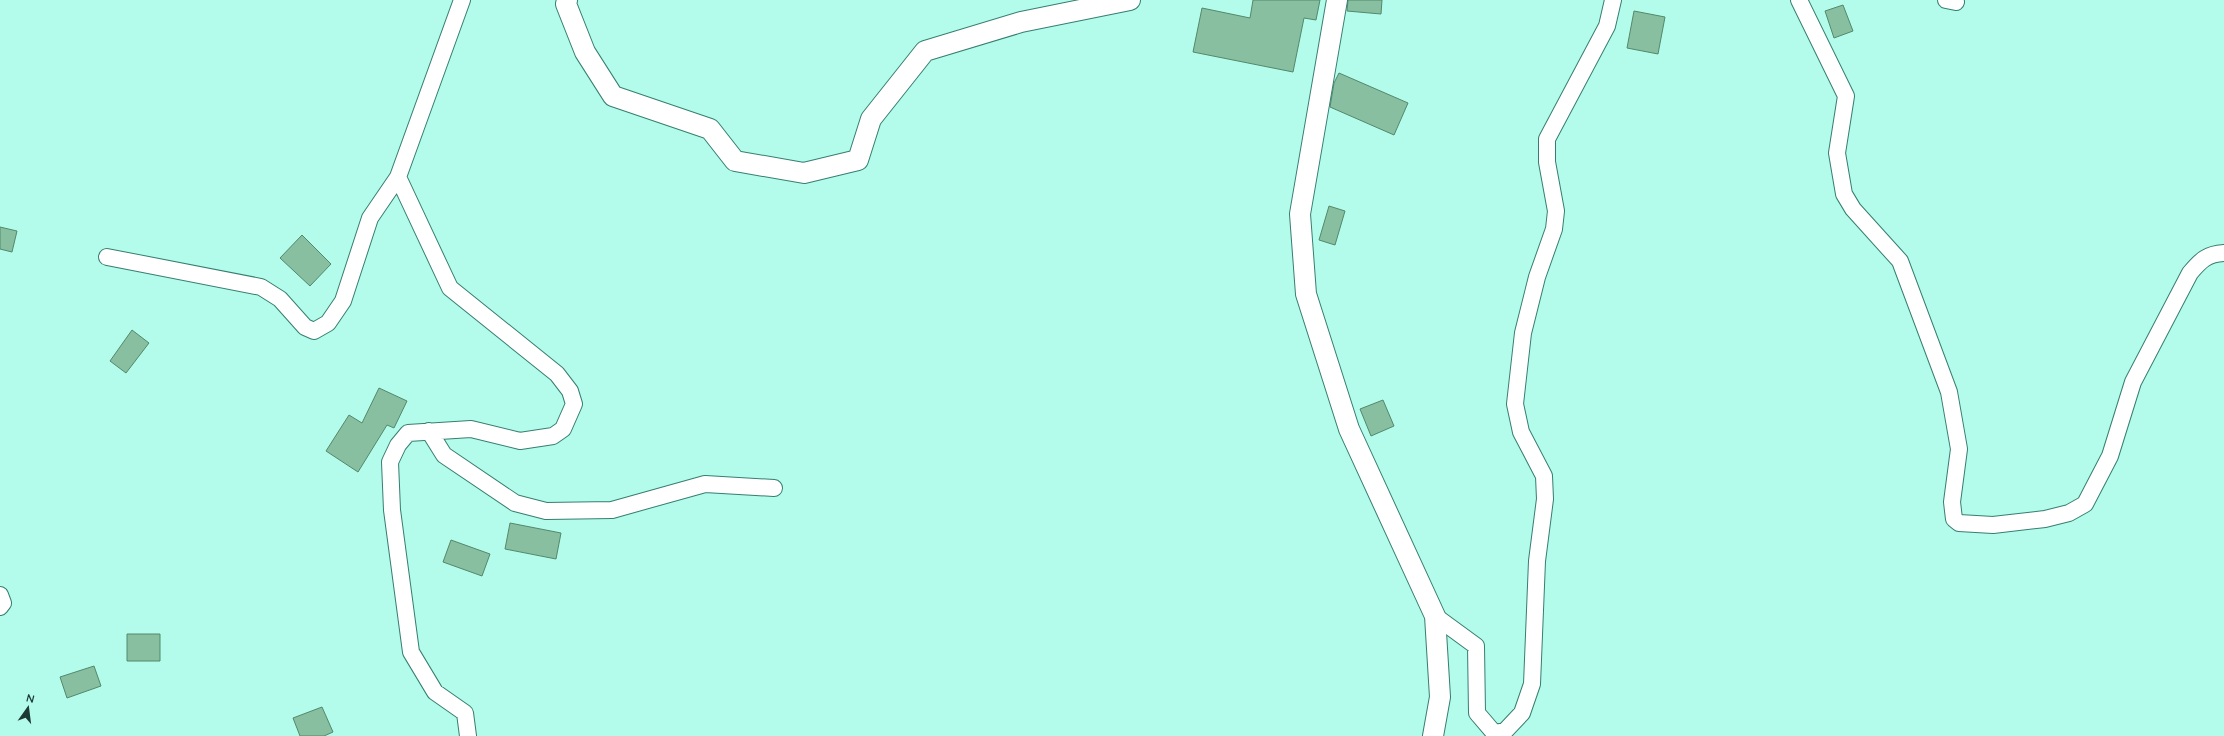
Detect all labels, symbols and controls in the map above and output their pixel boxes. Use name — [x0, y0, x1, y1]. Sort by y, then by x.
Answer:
north arrow — [8, 688, 48, 728]
text: N — [25, 691, 36, 706]

